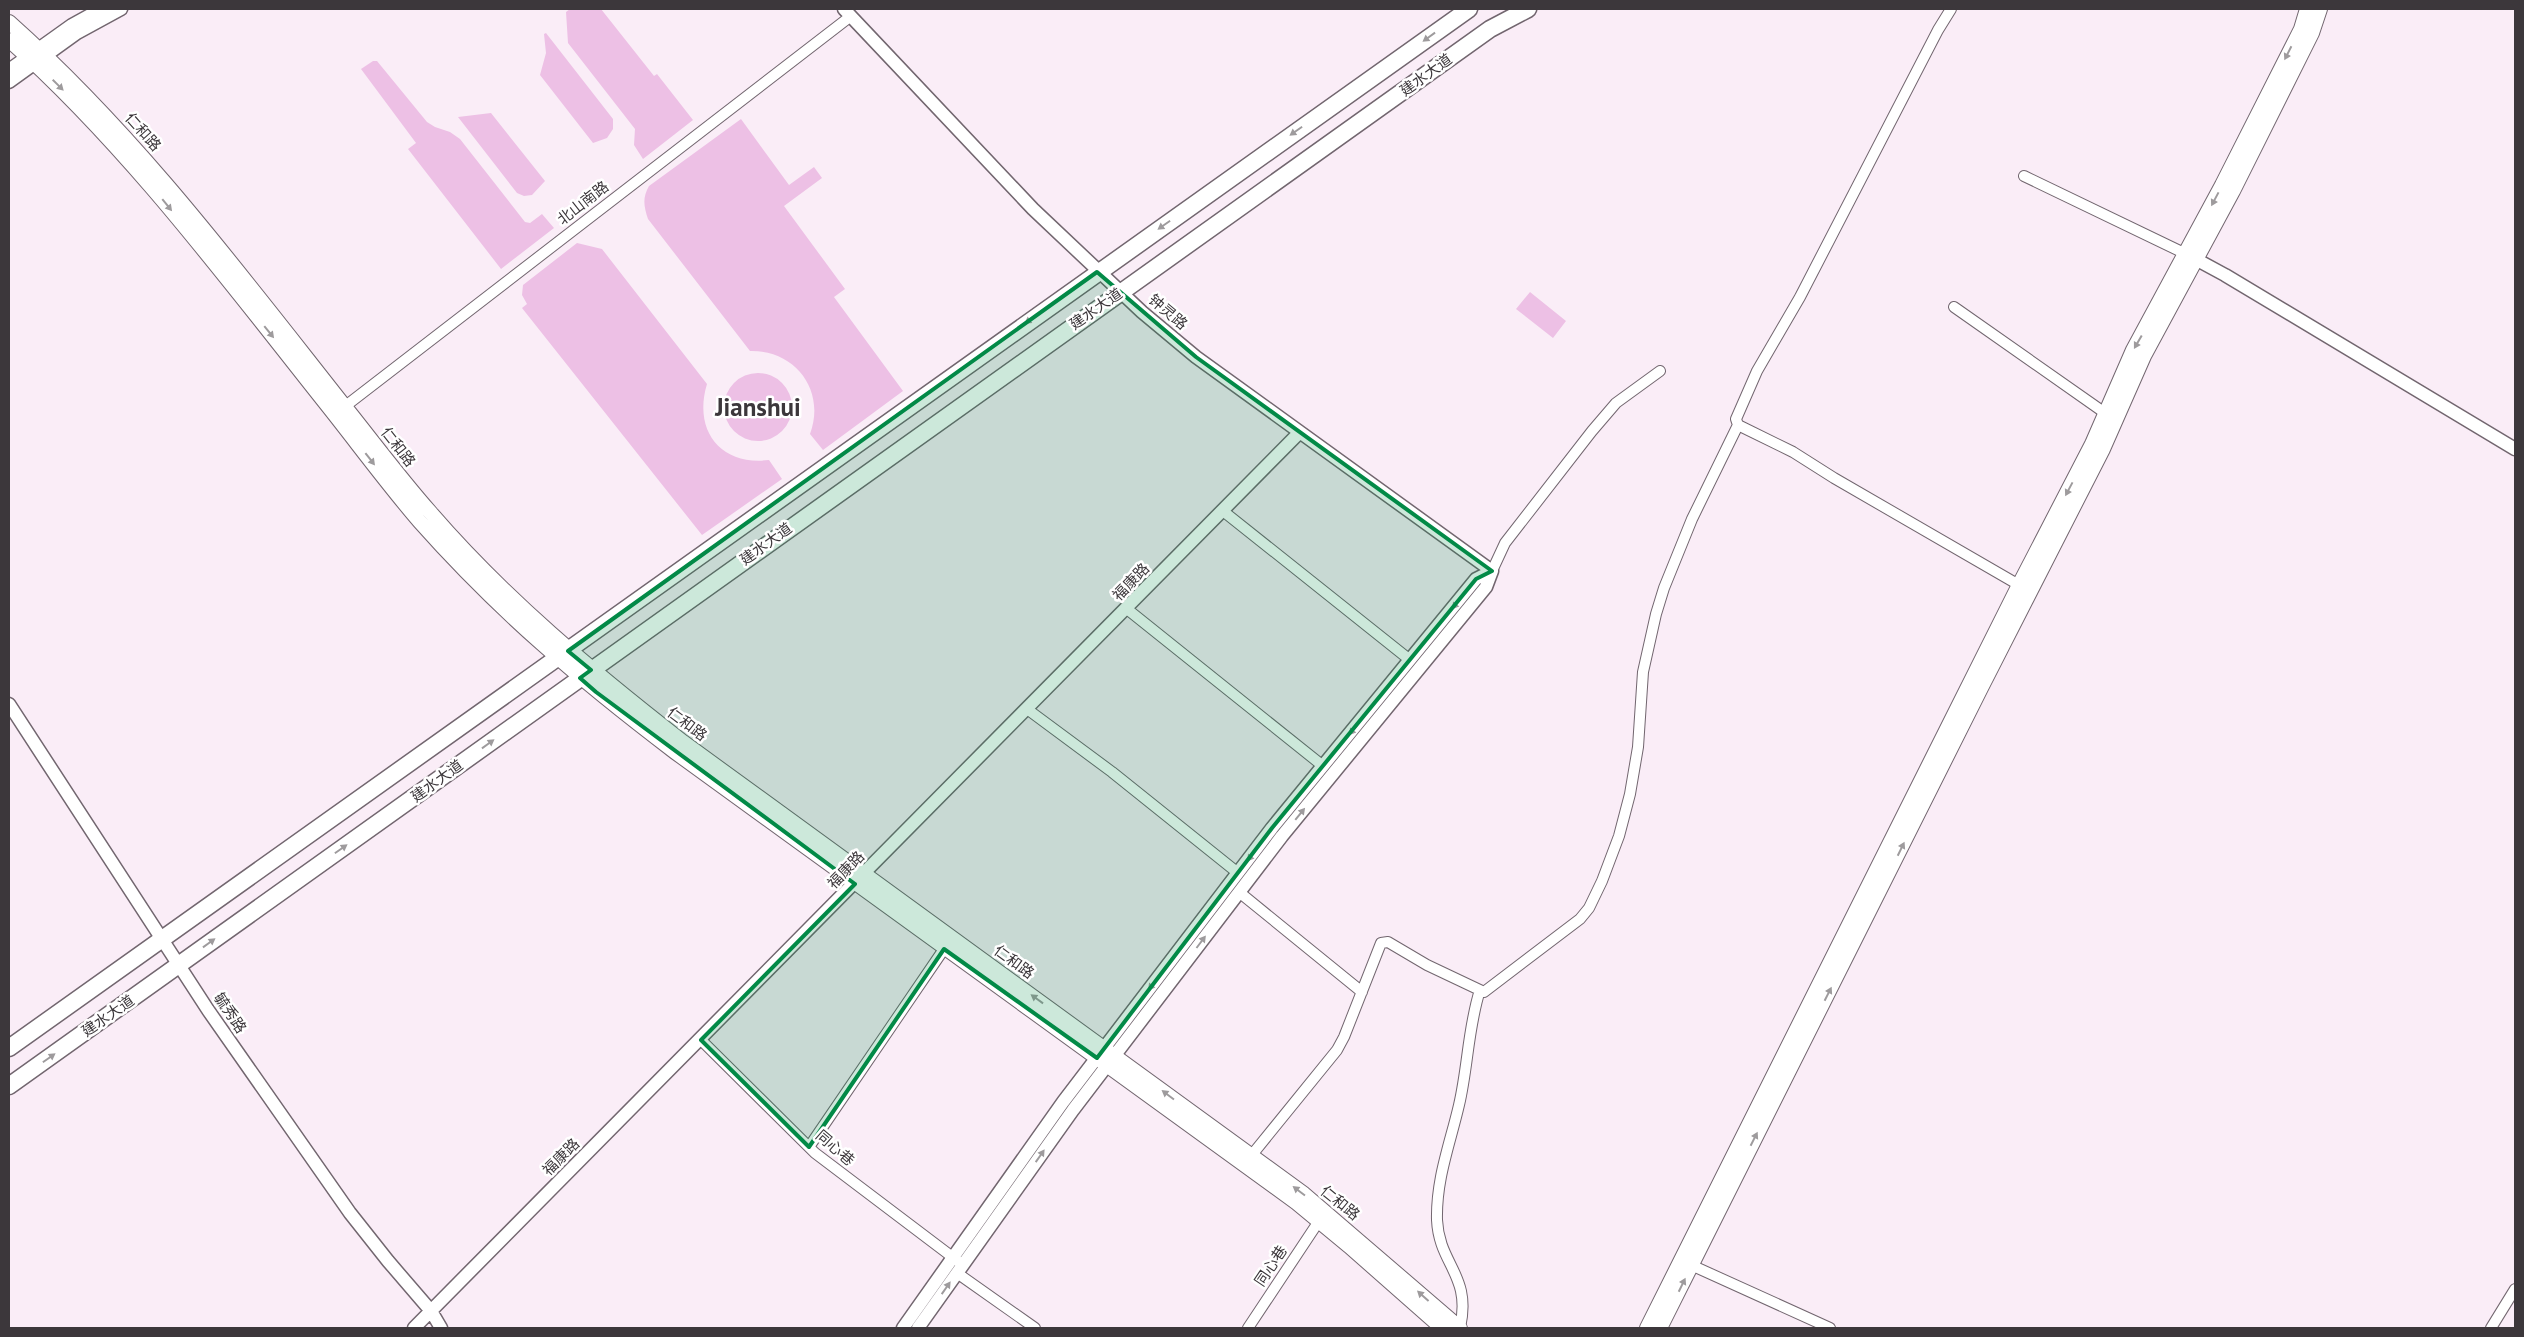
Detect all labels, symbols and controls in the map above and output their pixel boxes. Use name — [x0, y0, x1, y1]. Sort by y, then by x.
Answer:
one-way arrow — [1422, 32, 1436, 42]
one-way arrow — [2284, 46, 2292, 61]
street label: 建水大道 — [1396, 49, 1456, 100]
one-way arrow — [51, 79, 63, 91]
street label: 仁和路 — [121, 109, 165, 155]
one-way arrow — [1289, 126, 1303, 136]
street label: 北山南路 — [553, 177, 612, 229]
one-way arrow — [2211, 191, 2219, 206]
one-way arrow — [161, 198, 172, 211]
one-way arrow — [1157, 220, 1170, 230]
street label: 建水大道 — [1066, 284, 1126, 334]
street label: 钟灵路 — [1145, 290, 1192, 333]
one-way arrow — [1024, 314, 1038, 324]
one-way arrow — [263, 325, 274, 338]
one-way arrow — [2134, 335, 2143, 348]
district label: Jianshui — [714, 391, 801, 423]
street label: 仁和路 — [377, 423, 420, 470]
one-way arrow — [364, 452, 375, 465]
one-way arrow — [2065, 481, 2073, 496]
street label: 建水大道 — [736, 518, 796, 569]
street label: 福康路 — [1108, 559, 1153, 604]
one-way arrow — [1451, 596, 1462, 609]
street label: 仁和路 — [664, 702, 711, 745]
one-way arrow — [1348, 722, 1359, 735]
one-way arrow — [481, 739, 495, 749]
street label: 建水大道 — [407, 755, 467, 806]
one-way arrow — [1295, 807, 1306, 820]
one-way arrow — [1897, 842, 1905, 856]
one-way arrow — [335, 844, 348, 854]
street label: 福康路 — [823, 847, 868, 892]
one-way arrow — [1246, 848, 1257, 861]
one-way arrow — [1196, 935, 1206, 949]
one-way arrow — [202, 938, 216, 948]
street label: 仁和路 — [991, 941, 1038, 983]
one-way arrow — [1148, 977, 1158, 991]
one-way arrow — [1824, 987, 1832, 1001]
street label: 毓秀路 — [210, 989, 251, 1037]
street label: 建水大道 — [78, 991, 138, 1041]
one-way arrow — [1031, 993, 1044, 1004]
one-way arrow — [42, 1053, 55, 1063]
one-way arrow — [1162, 1089, 1175, 1100]
street label: 同心巷 — [812, 1126, 859, 1170]
one-way arrow — [1750, 1132, 1758, 1146]
street label: 福康路 — [538, 1134, 583, 1179]
one-way arrow — [1035, 1149, 1045, 1163]
street label: 仁和路 — [1317, 1181, 1364, 1224]
one-way arrow — [1292, 1186, 1306, 1196]
street label: 同心巷 — [1250, 1242, 1291, 1290]
one-way arrow — [1678, 1277, 1686, 1292]
one-way arrow — [941, 1282, 951, 1295]
one-way arrow — [1417, 1290, 1429, 1302]

